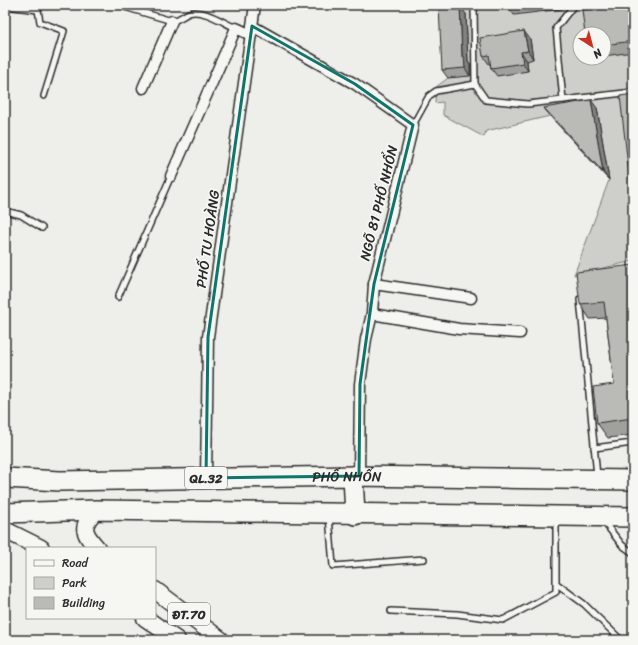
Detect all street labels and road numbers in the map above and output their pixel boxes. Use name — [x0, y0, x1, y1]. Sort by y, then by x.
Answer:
street label: NGÕ 81 PHỐ NHỔN — [353, 142, 406, 263]
street label: PHỐ TU HOÀNG — [189, 188, 227, 290]
street label: PHỐ NHỔN — [312, 463, 382, 489]
road number: QL.32 — [185, 467, 227, 489]
road number: ĐT.70 — [168, 603, 210, 625]

